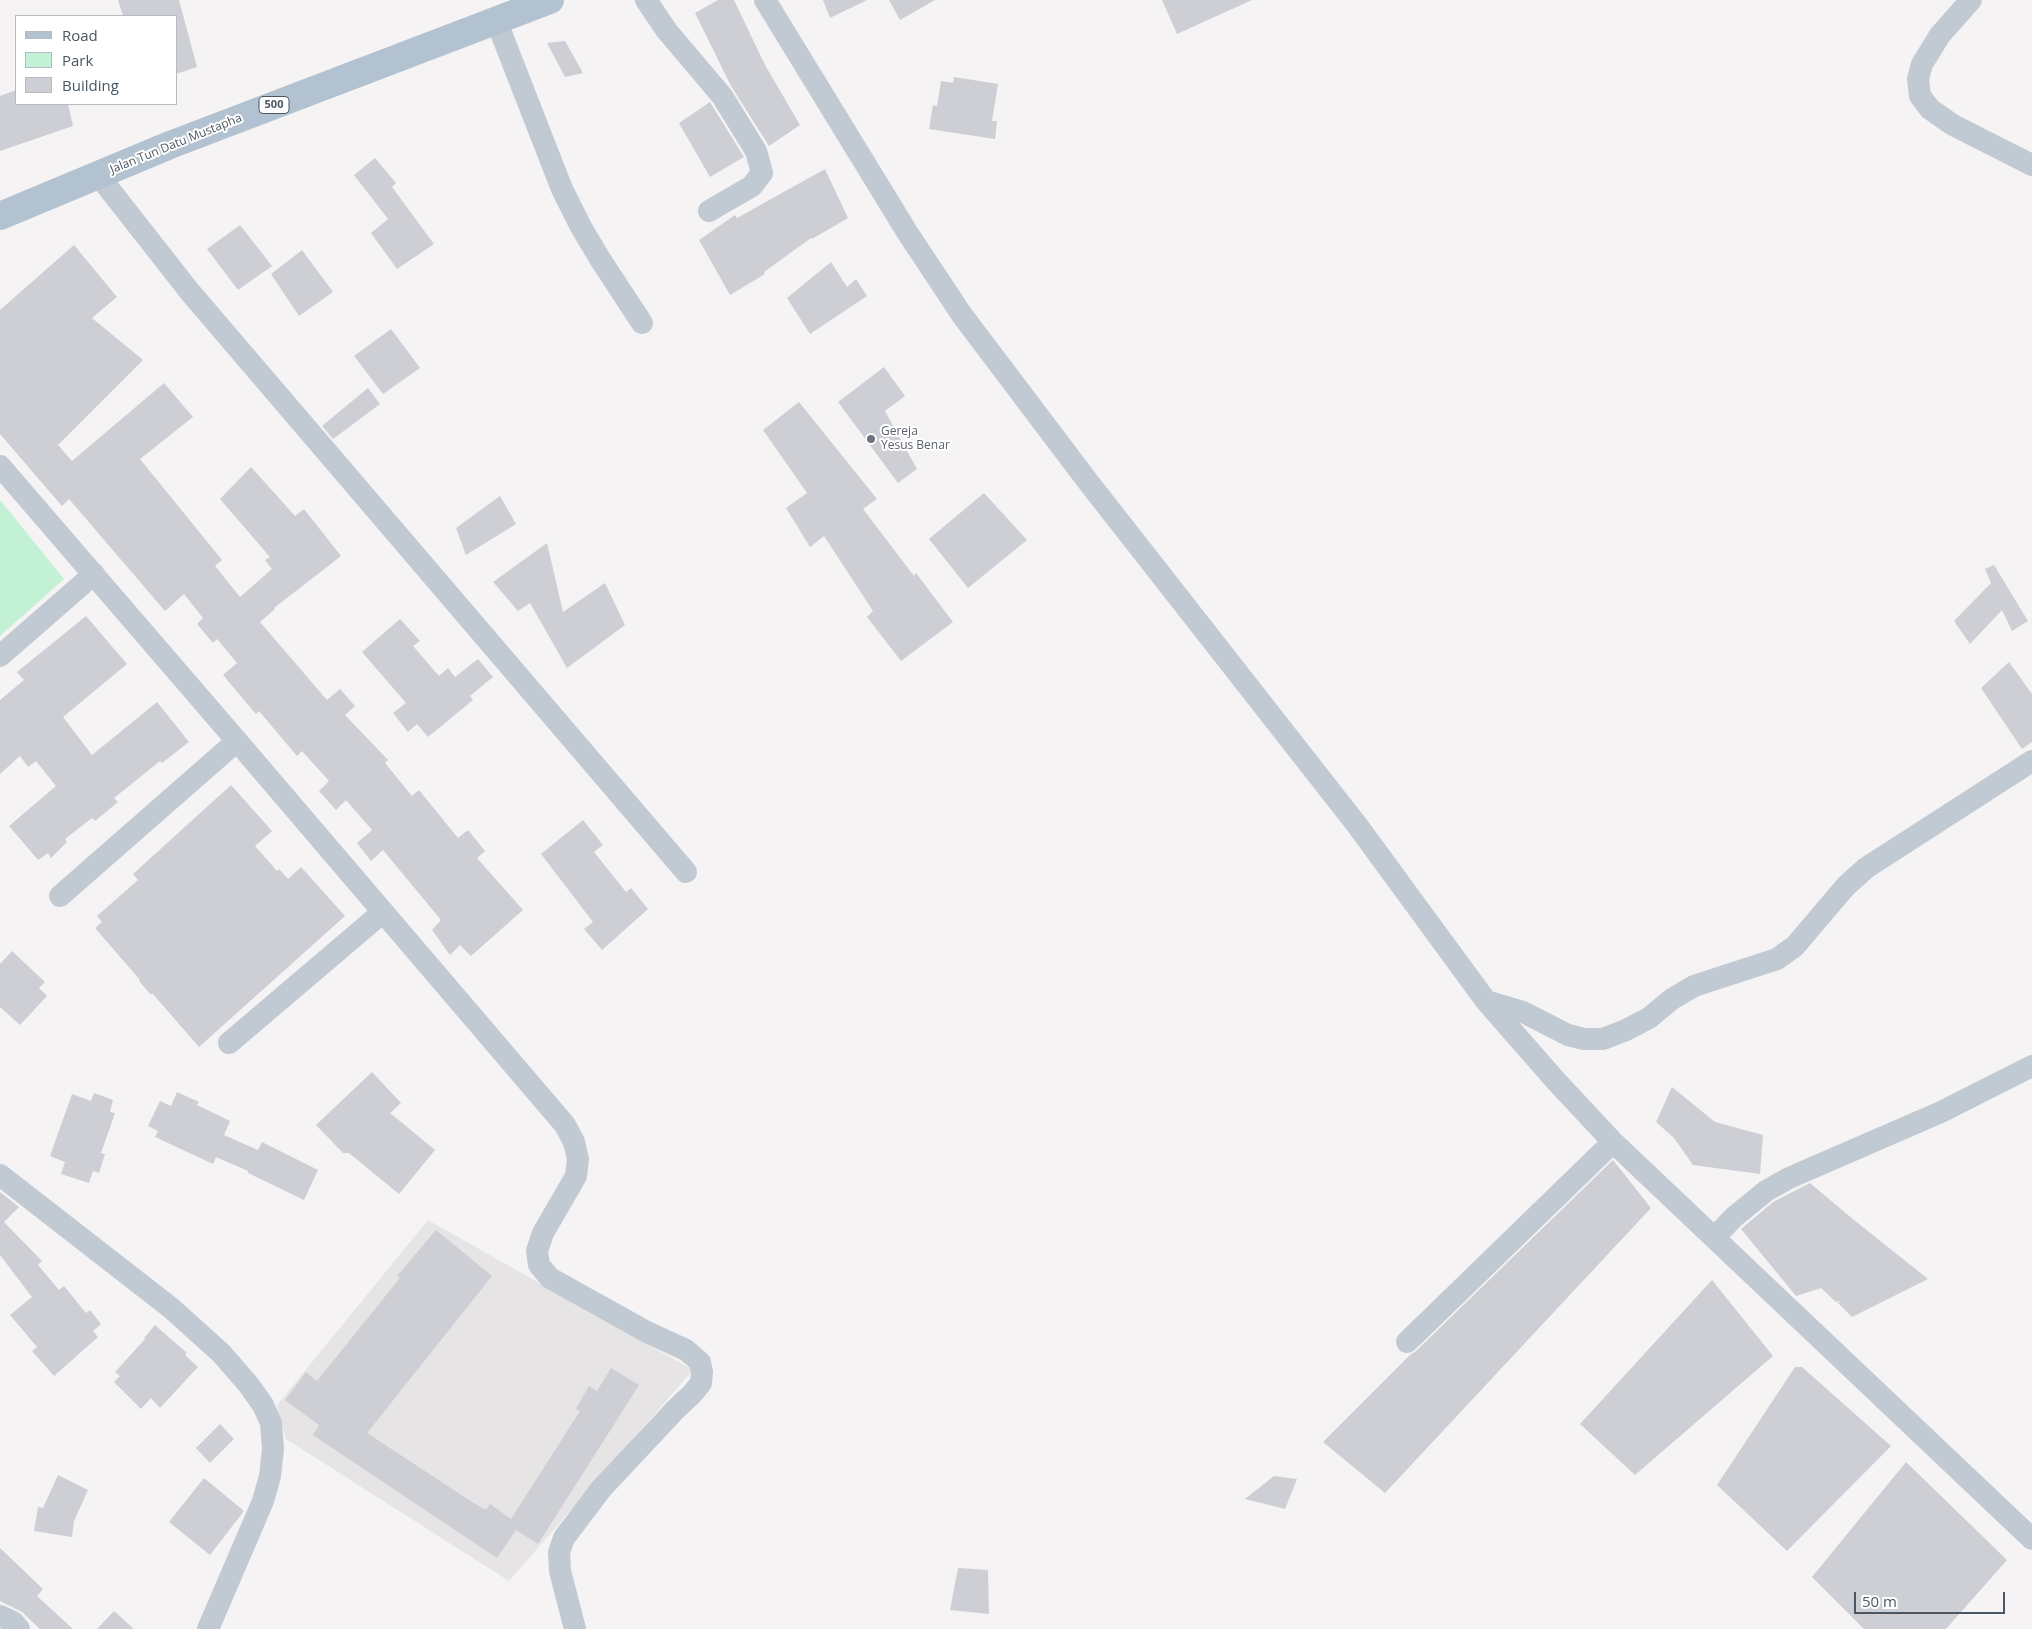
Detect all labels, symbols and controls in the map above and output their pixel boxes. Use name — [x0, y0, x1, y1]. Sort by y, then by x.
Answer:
legend — [15, 15, 178, 105]
text: Road — [62, 25, 98, 45]
text: Park — [62, 50, 93, 70]
text: Building — [62, 75, 119, 95]
road number: 500 — [259, 96, 289, 114]
street label: Jalan Tun Datu Mustapha — [108, 111, 244, 177]
place label: Gereja Yesus Benar — [881, 425, 950, 453]
marker: Gereja Yesus Benar — [865, 433, 877, 445]
scale bar — [1857, 1582, 2008, 1614]
text: 50 m — [1862, 1591, 1897, 1611]

